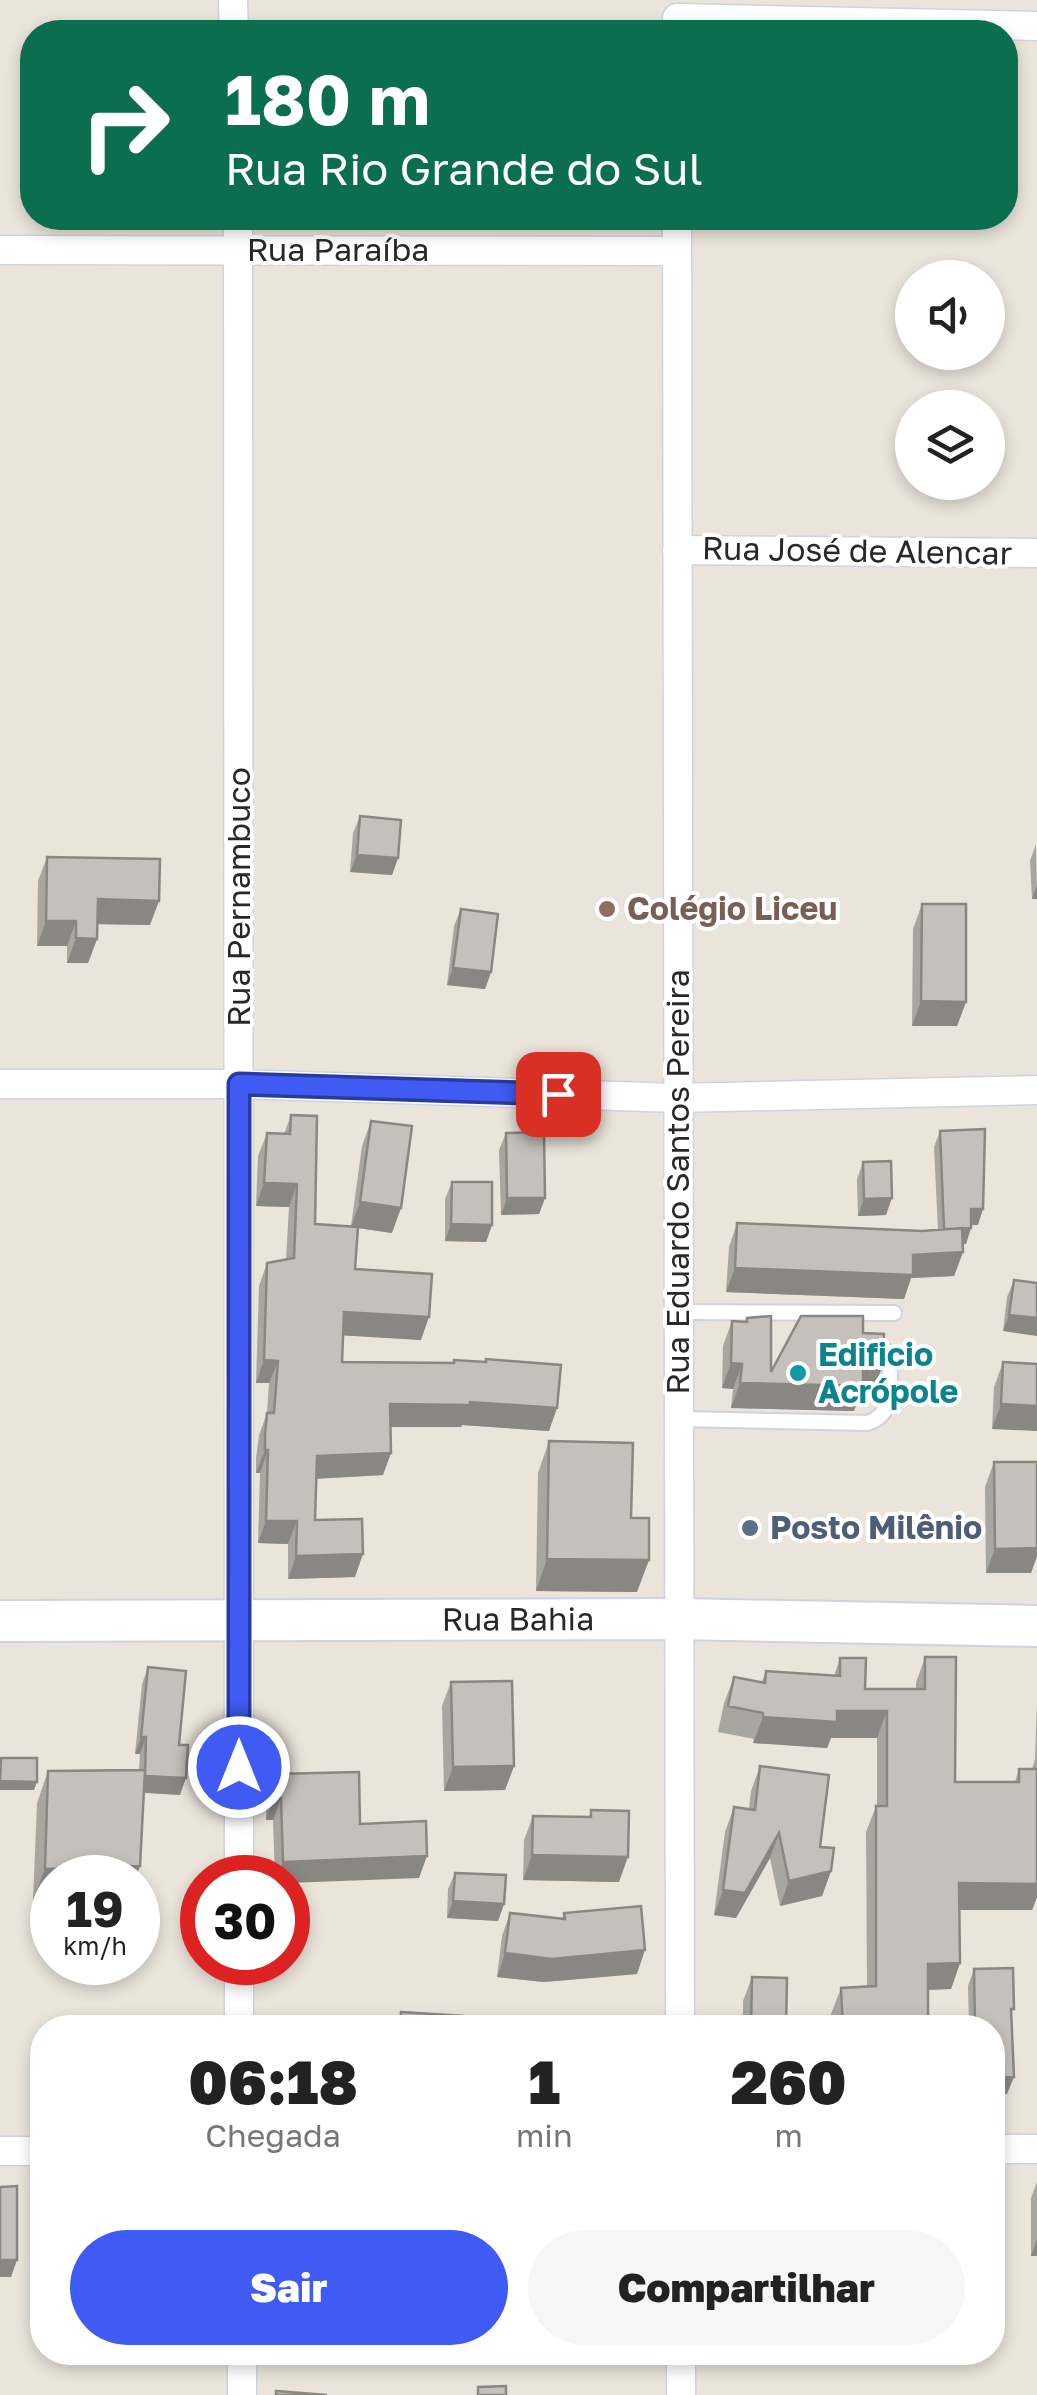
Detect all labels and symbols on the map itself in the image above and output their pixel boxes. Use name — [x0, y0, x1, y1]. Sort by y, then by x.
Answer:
street label: Rua Paraíba — [247, 230, 429, 268]
street label: Rua José de Alencar — [702, 528, 1012, 572]
street label: Rua Pernambuco — [219, 767, 257, 1027]
place label: Colégio Liceu — [627, 889, 837, 927]
marker: Colégio Liceu — [596, 898, 618, 920]
street label: Rua Eduardo Santos Pereira — [658, 969, 696, 1395]
pin — [516, 1052, 601, 1137]
place label: Edificio Acrópole — [818, 1335, 958, 1410]
marker: Edificio Acrópole — [787, 1362, 809, 1384]
place label: Posto Milênio — [770, 1508, 982, 1546]
marker: Posto Milênio — [739, 1517, 761, 1539]
street label: Rua Bahia — [442, 1599, 594, 1638]
position arrow — [187, 1715, 291, 1819]
speed limit sign: 30 — [180, 1855, 310, 1985]

